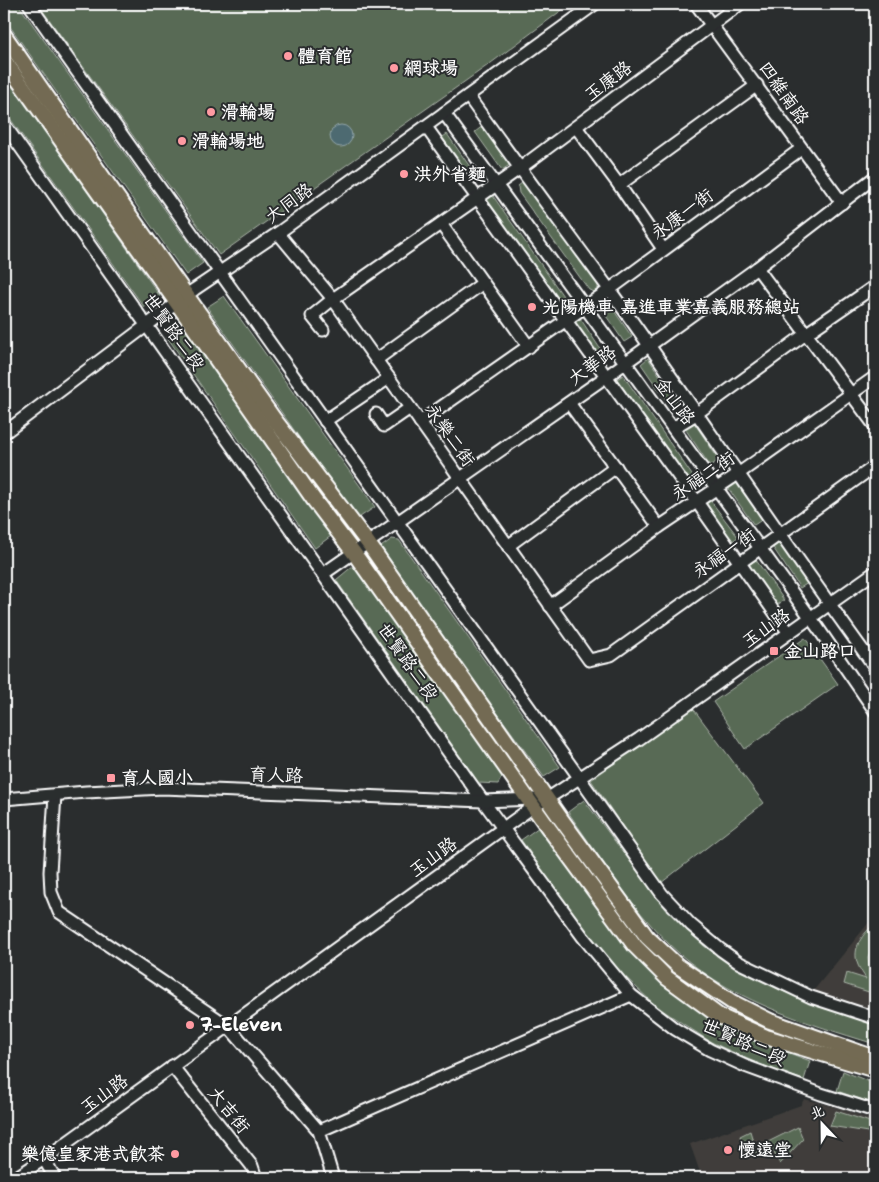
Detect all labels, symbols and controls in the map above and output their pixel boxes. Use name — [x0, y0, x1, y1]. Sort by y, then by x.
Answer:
place label: 體育館 — [298, 44, 352, 68]
marker: 體育館 — [282, 50, 294, 62]
street label: 玉康路 — [579, 55, 637, 107]
place label: 網球場 — [404, 56, 458, 80]
street label: 四維南路 — [754, 57, 814, 129]
marker: 網球場 — [388, 62, 400, 74]
place label: 滑輪場 — [221, 100, 275, 124]
marker: 滑輪場 — [205, 106, 217, 118]
place label: 滑輪場地 — [192, 129, 264, 153]
marker: 滑輪場地 — [176, 135, 188, 147]
place label: 洪外省麵 — [414, 162, 486, 186]
marker: 洪外省麵 — [398, 168, 410, 180]
street label: 大同路 — [260, 177, 318, 229]
street label: 永康一街 — [646, 183, 718, 245]
street label: 世賢路二段 — [138, 289, 210, 375]
place label: 光陽機車 嘉進車業嘉義服務總站 — [542, 295, 800, 319]
marker: 光陽機車 嘉進車業嘉義服務總站 — [526, 301, 538, 313]
street label: 大華路 — [563, 339, 621, 391]
street label: 金山路 — [649, 372, 701, 430]
street label: 永樂二街 — [420, 399, 480, 471]
street label: 永福二街 — [666, 446, 740, 506]
street label: 永福一街 — [688, 523, 760, 583]
street label: 玉山路 — [737, 603, 795, 653]
street label: 世賢路二段 — [372, 618, 444, 706]
place label: 金山路口 — [784, 639, 856, 663]
marker: 金山路口 — [768, 645, 780, 657]
street label: 育人路 — [249, 762, 303, 788]
place label: 育人國小 — [121, 766, 193, 790]
marker: 育人國小 — [105, 772, 117, 784]
street label: 玉山路 — [404, 831, 462, 883]
place label: 7-Eleven — [200, 1013, 282, 1037]
street label: 世賢路二段 — [698, 1013, 790, 1071]
marker: 7-Eleven — [184, 1019, 196, 1031]
street label: 玉山路 — [75, 1068, 133, 1120]
street label: 大吉街 — [203, 1081, 255, 1139]
north arrow — [796, 1100, 846, 1150]
text: 北 — [807, 1101, 827, 1123]
place label: 懷遠堂 — [738, 1138, 792, 1162]
place label: 樂億皇家港式飲茶 — [21, 1142, 165, 1166]
marker: 懷遠堂 — [722, 1144, 734, 1156]
marker: 樂億皇家港式飲茶 — [169, 1148, 181, 1160]

